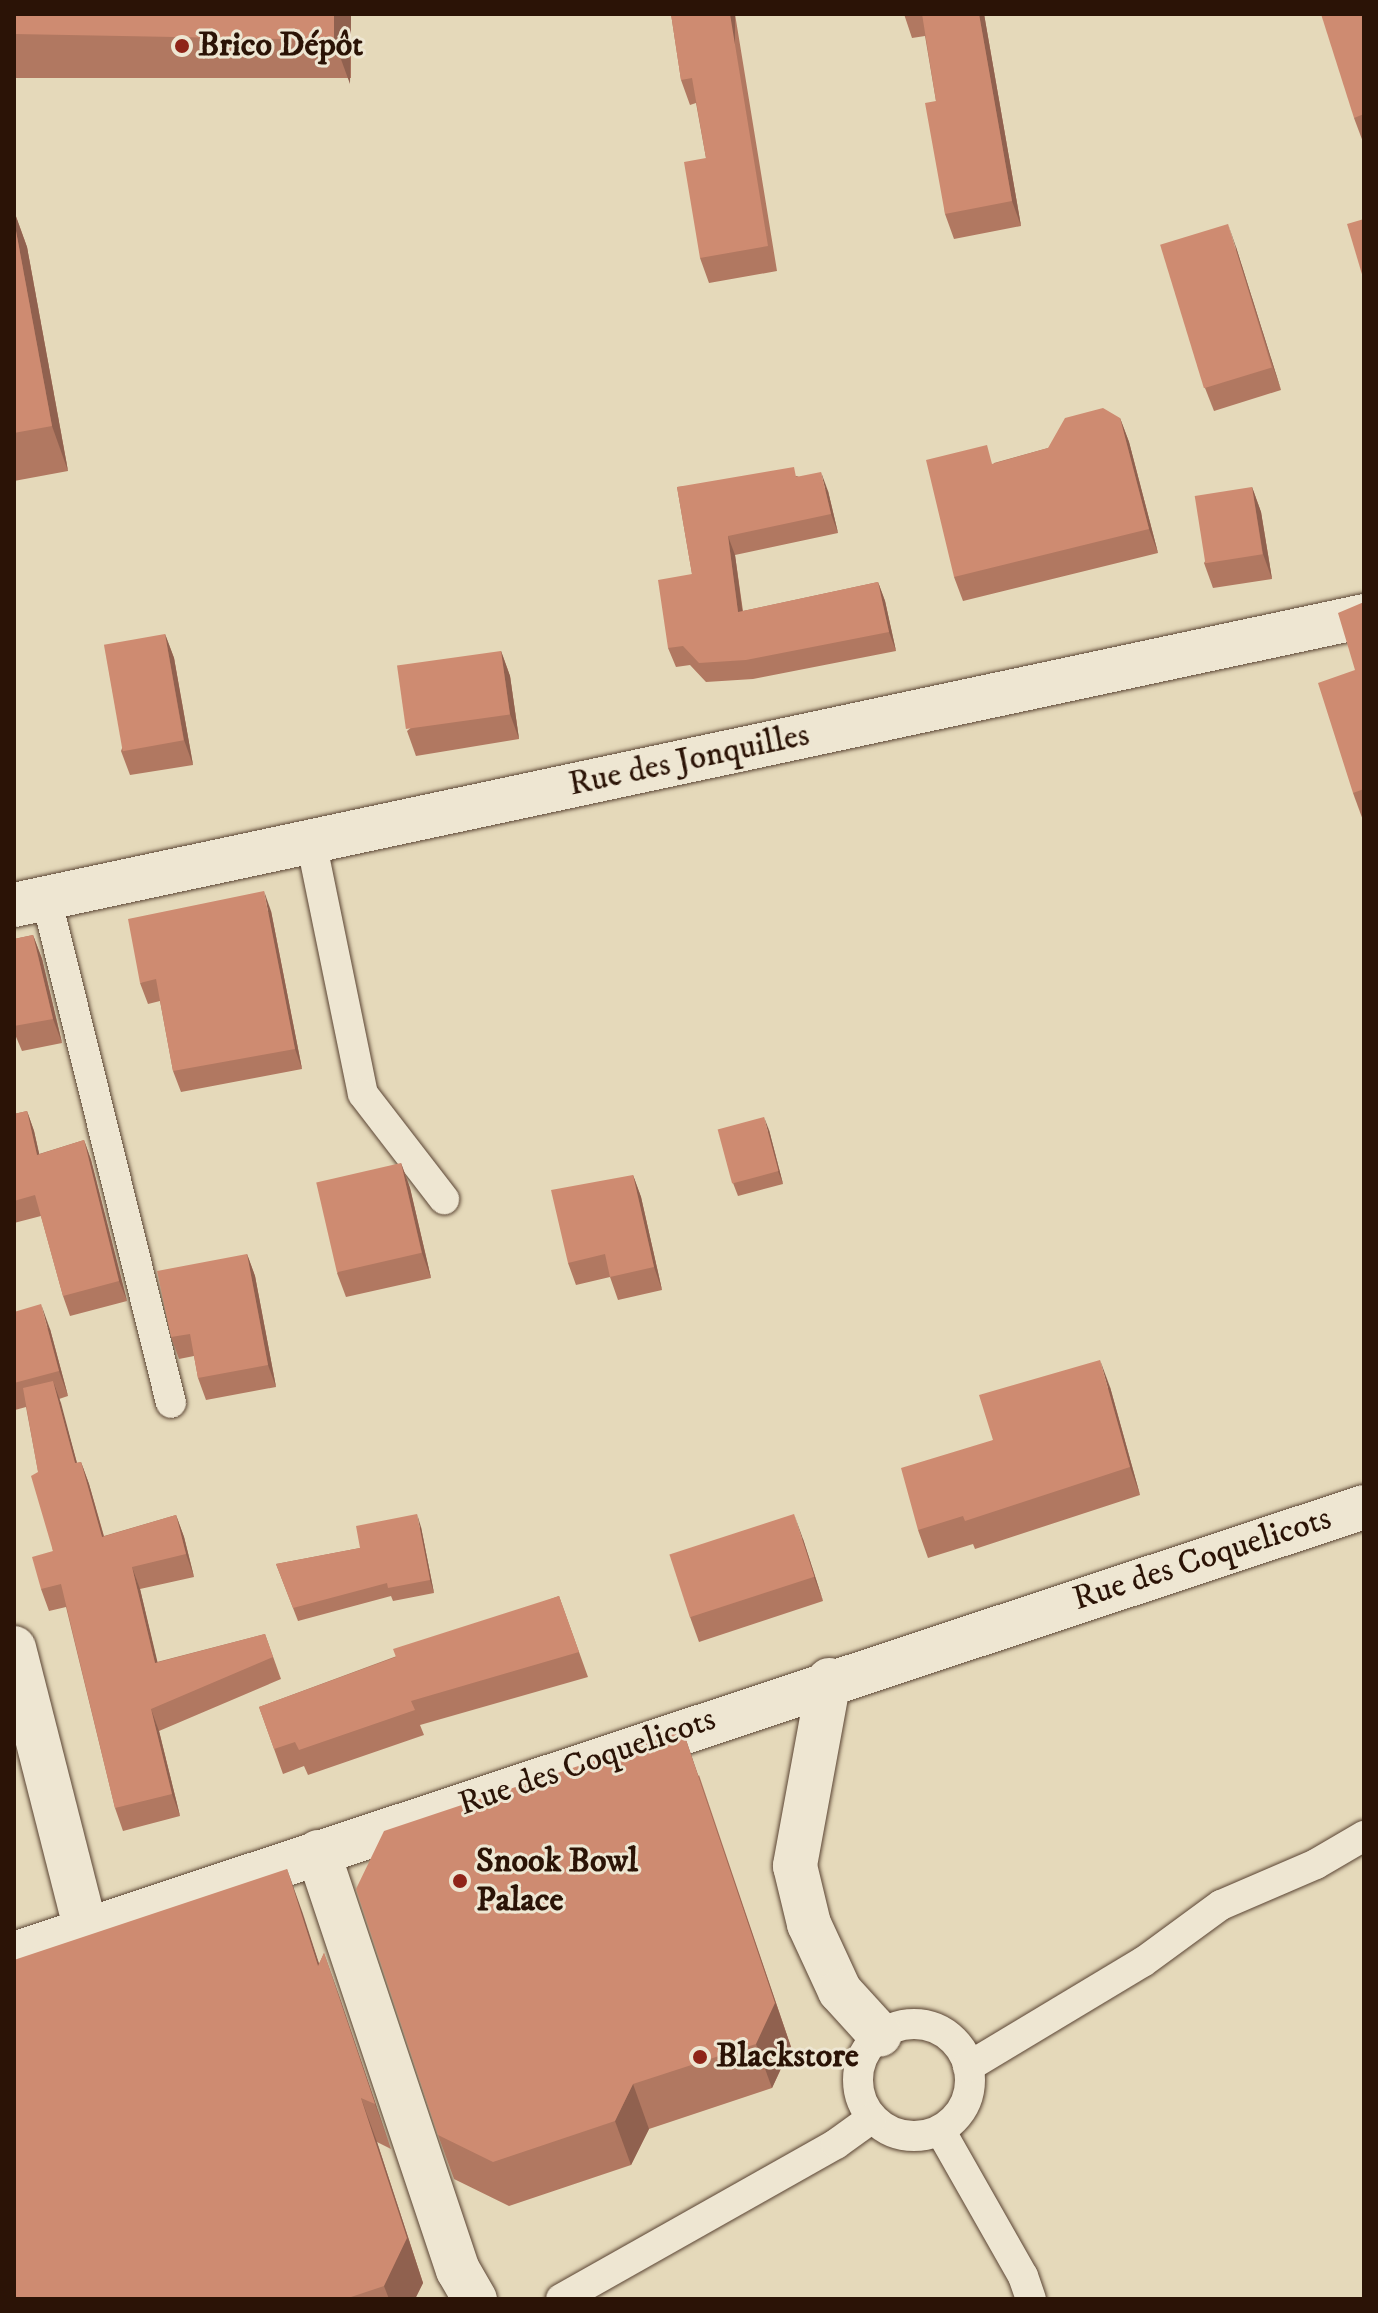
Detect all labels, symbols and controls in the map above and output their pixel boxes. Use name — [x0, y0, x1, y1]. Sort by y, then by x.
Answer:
place label: Brico Dépôt — [198, 26, 363, 66]
marker: Brico Dépôt — [173, 37, 191, 55]
street label: Rue des Jonquilles — [565, 715, 813, 805]
street label: Rue des Coquelicots — [1068, 1498, 1336, 1620]
street label: Rue des Coquelicots — [453, 1699, 721, 1825]
place label: Snook Bowl Palace — [476, 1841, 638, 1920]
marker: Snook Bowl Palace — [451, 1872, 469, 1890]
place label: Blackstore — [716, 2037, 859, 2077]
marker: Blackstore — [691, 2048, 709, 2066]

